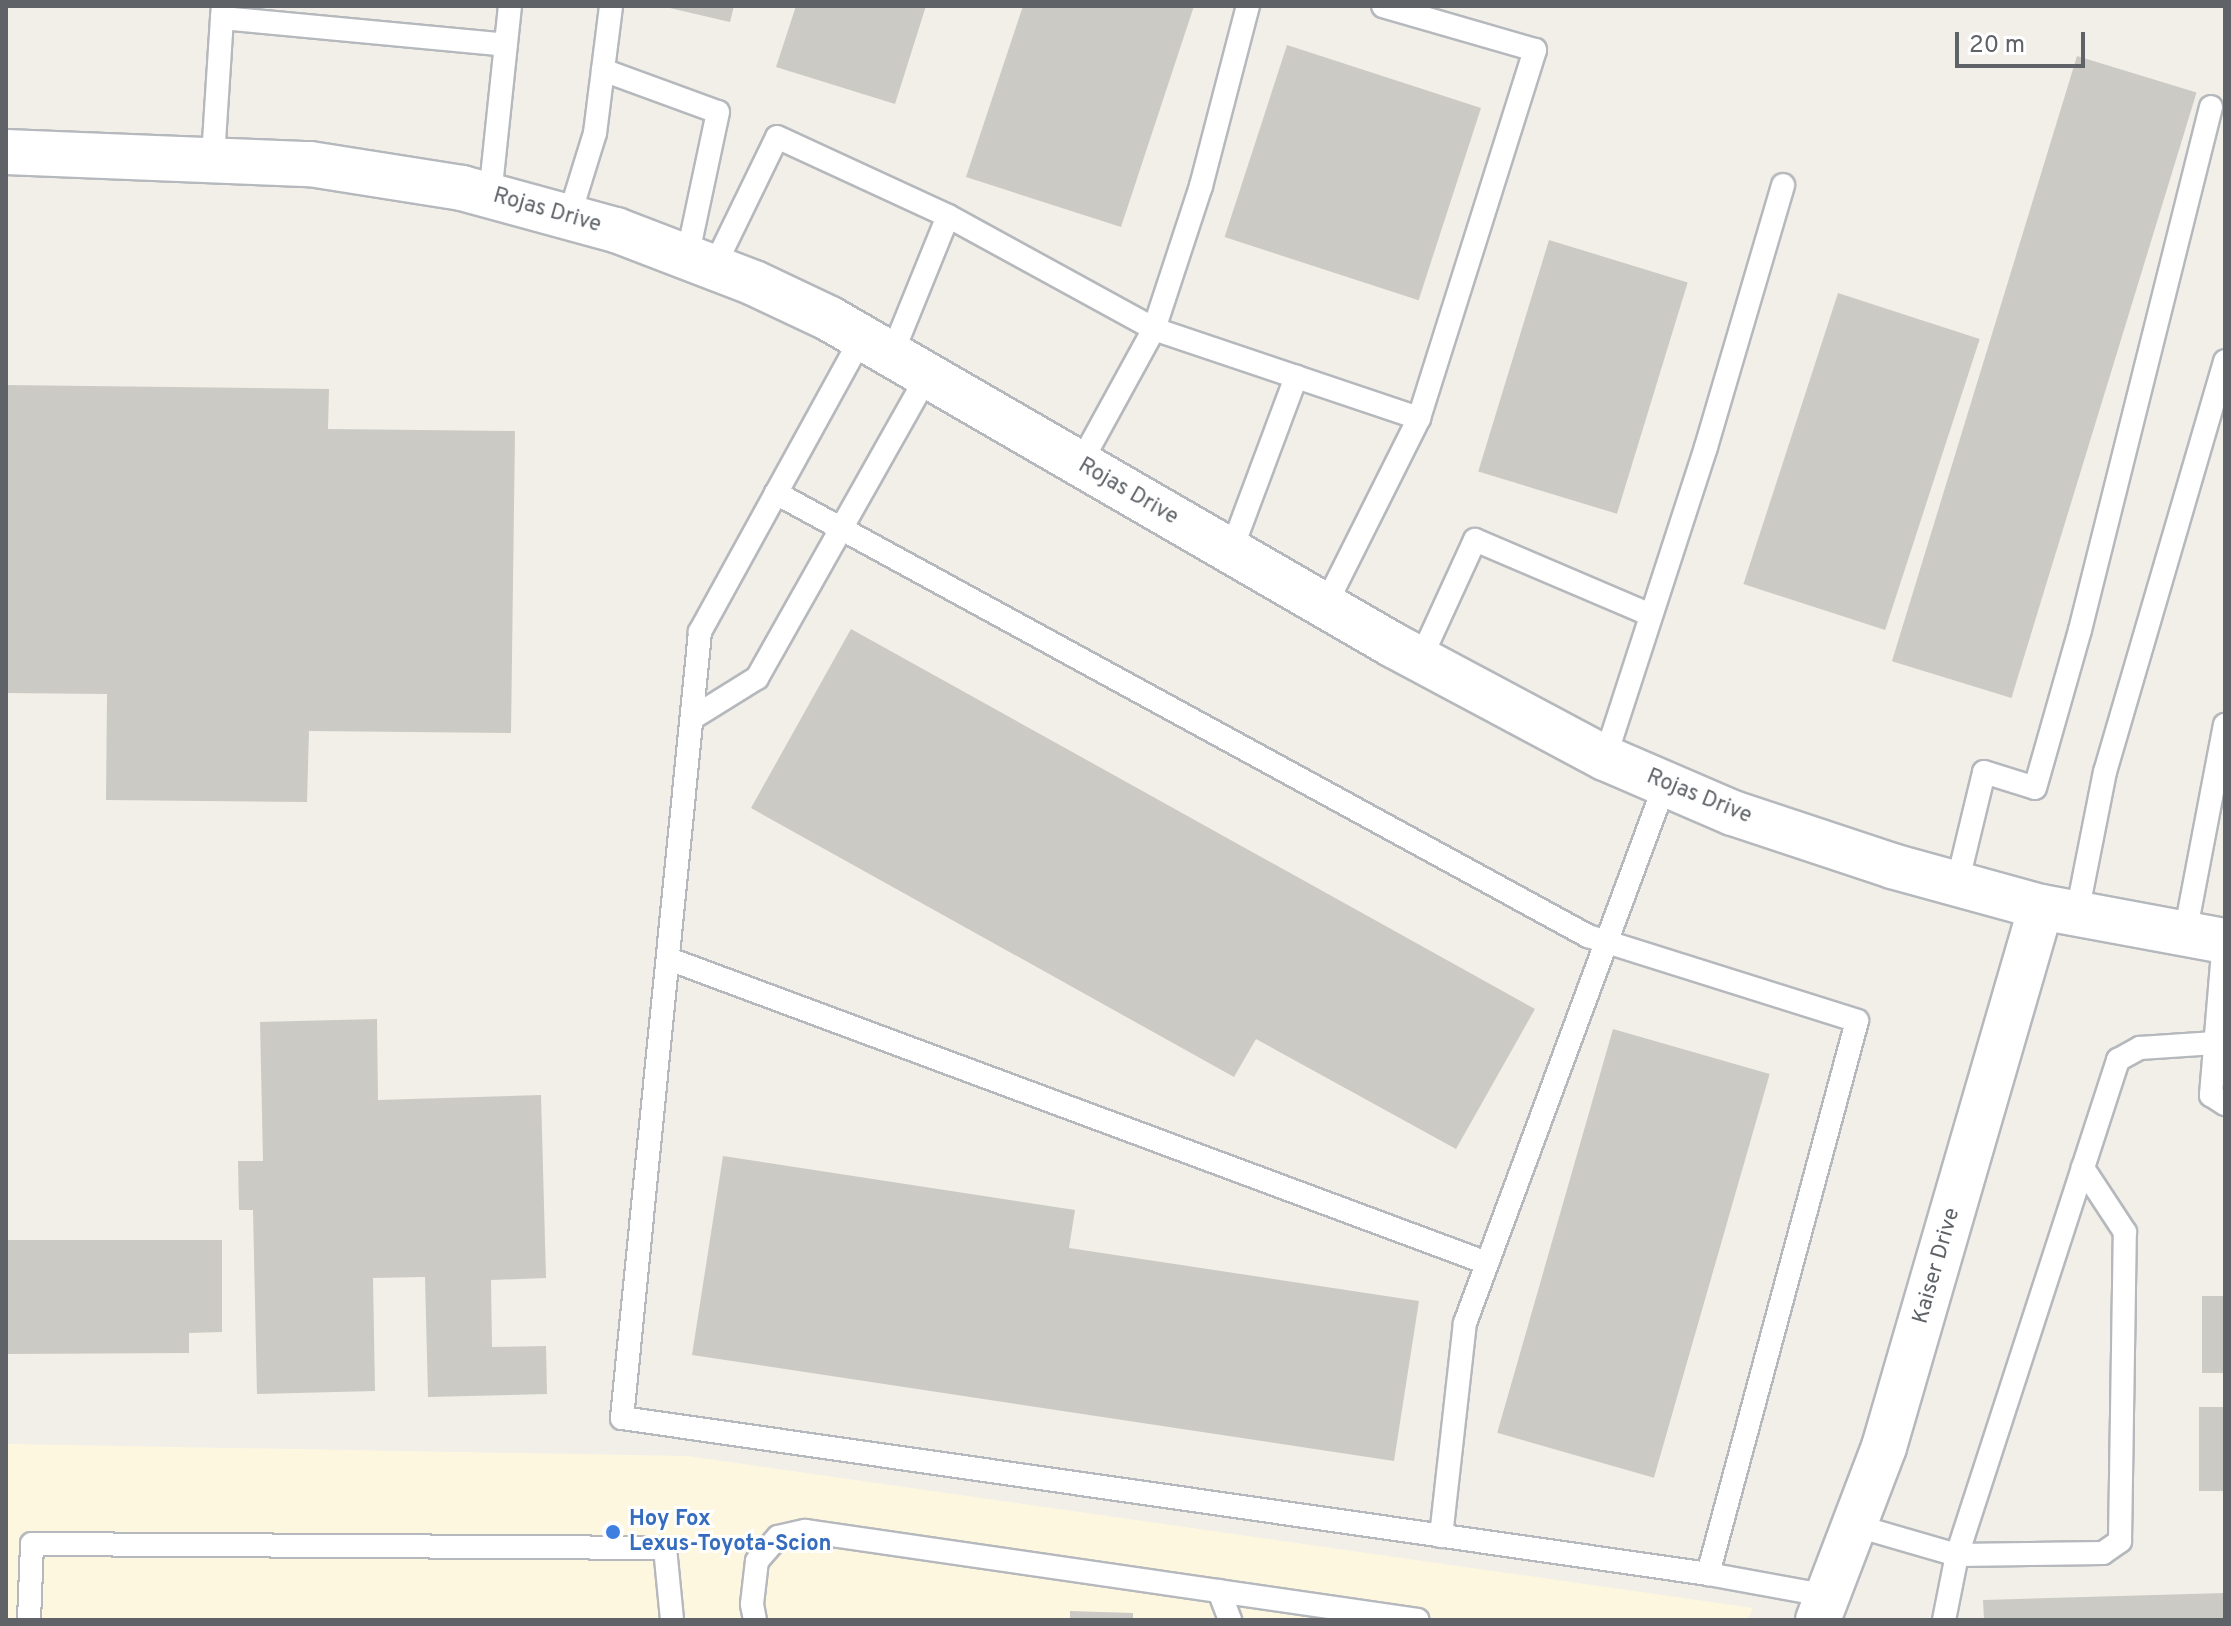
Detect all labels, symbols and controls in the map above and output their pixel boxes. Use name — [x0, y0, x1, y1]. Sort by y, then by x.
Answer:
scale bar — [1959, 16, 2089, 66]
text: 20 m — [1969, 31, 2025, 61]
street label: Rojas Drive — [490, 183, 604, 239]
street label: Rojas Drive — [1073, 453, 1183, 531]
street label: Rojas Drive — [1643, 764, 1755, 830]
street label: Kaiser Drive — [1908, 1205, 1966, 1327]
place label: Hoy Fox Lexus-Toyota-Scion — [629, 1506, 832, 1558]
marker: Hoy Fox Lexus-Toyota-Scion — [604, 1523, 622, 1541]

